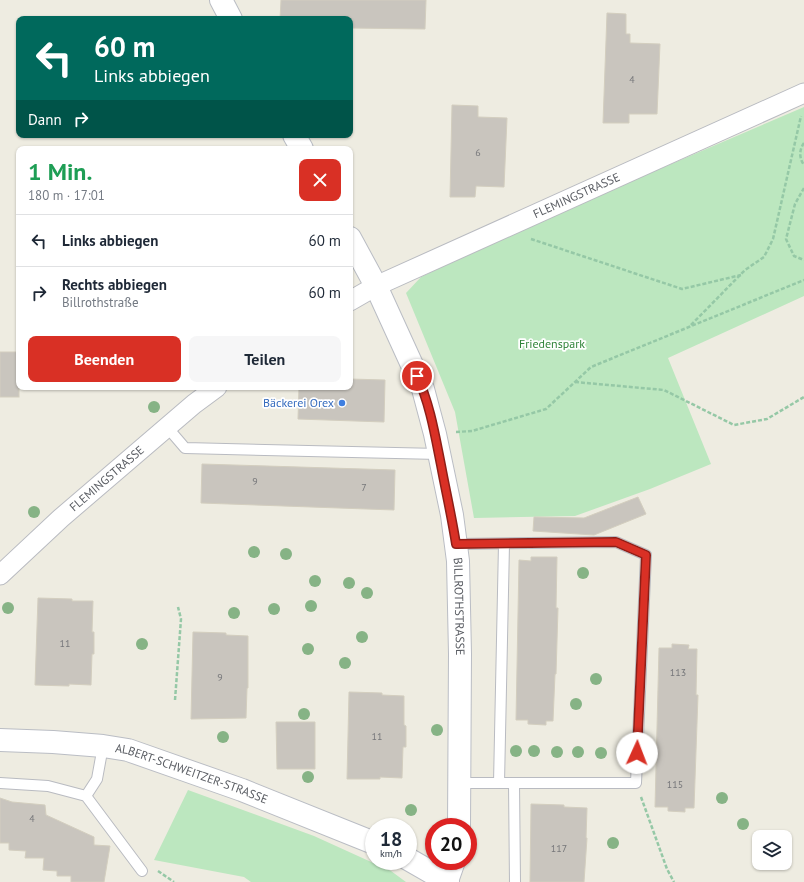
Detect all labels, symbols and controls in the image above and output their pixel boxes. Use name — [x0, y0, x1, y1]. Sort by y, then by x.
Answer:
text: 60 m — [94, 28, 155, 65]
icon: left — [28, 32, 80, 84]
text: Links abbiegen — [94, 64, 210, 87]
house number: 4 — [629, 73, 635, 86]
icon: right — [70, 108, 92, 130]
text: Dann — [28, 110, 62, 129]
house number: 6 — [475, 146, 481, 159]
text: 1 Min. — [28, 156, 92, 187]
button: close — [299, 159, 341, 201]
street label: FLEMINGSTRASSE — [531, 169, 622, 221]
text: 180 m · 17:01 — [28, 187, 105, 204]
icon: left — [28, 230, 50, 252]
text: Links abbiegen — [62, 231, 158, 250]
text: 60 m — [308, 231, 341, 250]
text: Rechts abbiegen — [62, 275, 167, 294]
icon: right — [28, 282, 50, 304]
text: 60 m — [308, 283, 341, 302]
text: Billrothstraße — [62, 294, 139, 311]
button: Beenden — [28, 336, 181, 382]
button: Teilen — [189, 336, 341, 382]
park label: Friedenspark — [519, 336, 585, 351]
pin — [400, 359, 434, 393]
icon: arrive — [406, 365, 428, 387]
place label: Bäckerei Orex — [263, 395, 334, 410]
marker: Bäckerei Orex — [337, 398, 347, 408]
street label: FLEMINGSTRASSE — [66, 442, 147, 514]
house number: 9 — [252, 475, 258, 488]
house number: 7 — [361, 481, 367, 494]
street label: BILLROTHSTRASSE — [451, 556, 468, 656]
house number: 11 — [60, 637, 70, 650]
house number: 113 — [670, 666, 686, 679]
house number: 9 — [217, 671, 223, 684]
house number: 11 — [372, 730, 382, 743]
position arrow — [616, 732, 658, 774]
street label: ALBERT-SCHWEITZER-STRASSE — [114, 740, 270, 807]
house number: 115 — [667, 778, 683, 791]
house number: 4 — [29, 812, 35, 825]
speed limit sign: 20 — [425, 818, 477, 870]
text: 18 — [380, 826, 402, 852]
map controls — [752, 830, 792, 870]
button: layers — [752, 830, 792, 870]
house number: 117 — [551, 842, 567, 855]
text: km/h — [380, 847, 402, 860]

